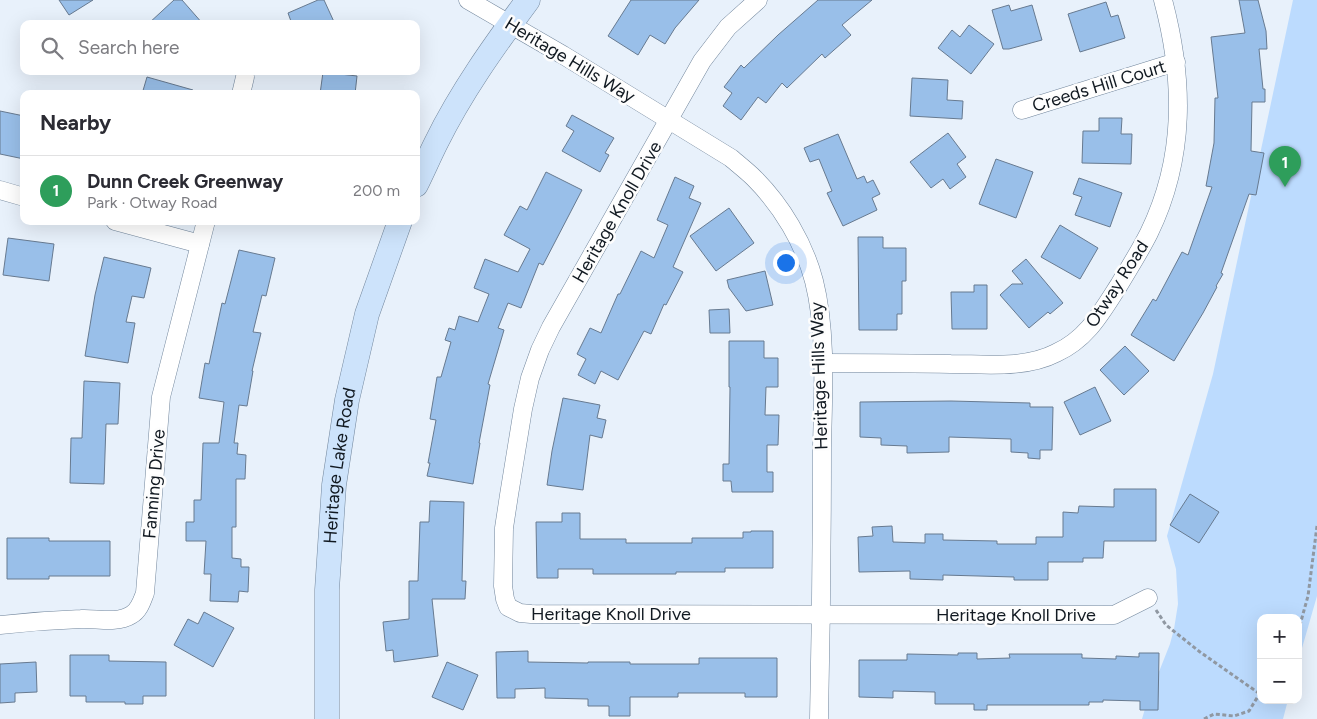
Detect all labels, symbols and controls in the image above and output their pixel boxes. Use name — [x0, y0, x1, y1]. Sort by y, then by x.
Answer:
street label: Heritage Hills Way — [501, 12, 640, 108]
search box — [20, 20, 420, 75]
icon: search — [38, 34, 66, 62]
text: Search here — [78, 36, 180, 59]
street label: Creeds Hill Court — [1030, 55, 1169, 117]
text: Nearby — [40, 110, 111, 135]
street label: Heritage Knoll Drive — [568, 137, 667, 287]
pin: 1 — [1269, 146, 1301, 187]
text: Dunn Creek Greenway — [87, 170, 283, 193]
text: 1 — [53, 181, 59, 200]
text: 200 m — [353, 181, 400, 200]
text: Park · Otway Road — [87, 193, 217, 212]
street label: Otway Road — [1081, 236, 1153, 332]
your location — [773, 250, 799, 276]
street label: Heritage Hills Way — [805, 301, 833, 450]
street label: Heritage Lake Road — [319, 385, 361, 544]
street label: Fanning Drive — [138, 428, 170, 540]
street label: Heritage Knoll Drive — [531, 603, 691, 625]
street label: Heritage Knoll Drive — [936, 604, 1096, 626]
map controls — [1257, 614, 1302, 704]
button: + — [1257, 614, 1302, 659]
button: − — [1257, 659, 1302, 704]

